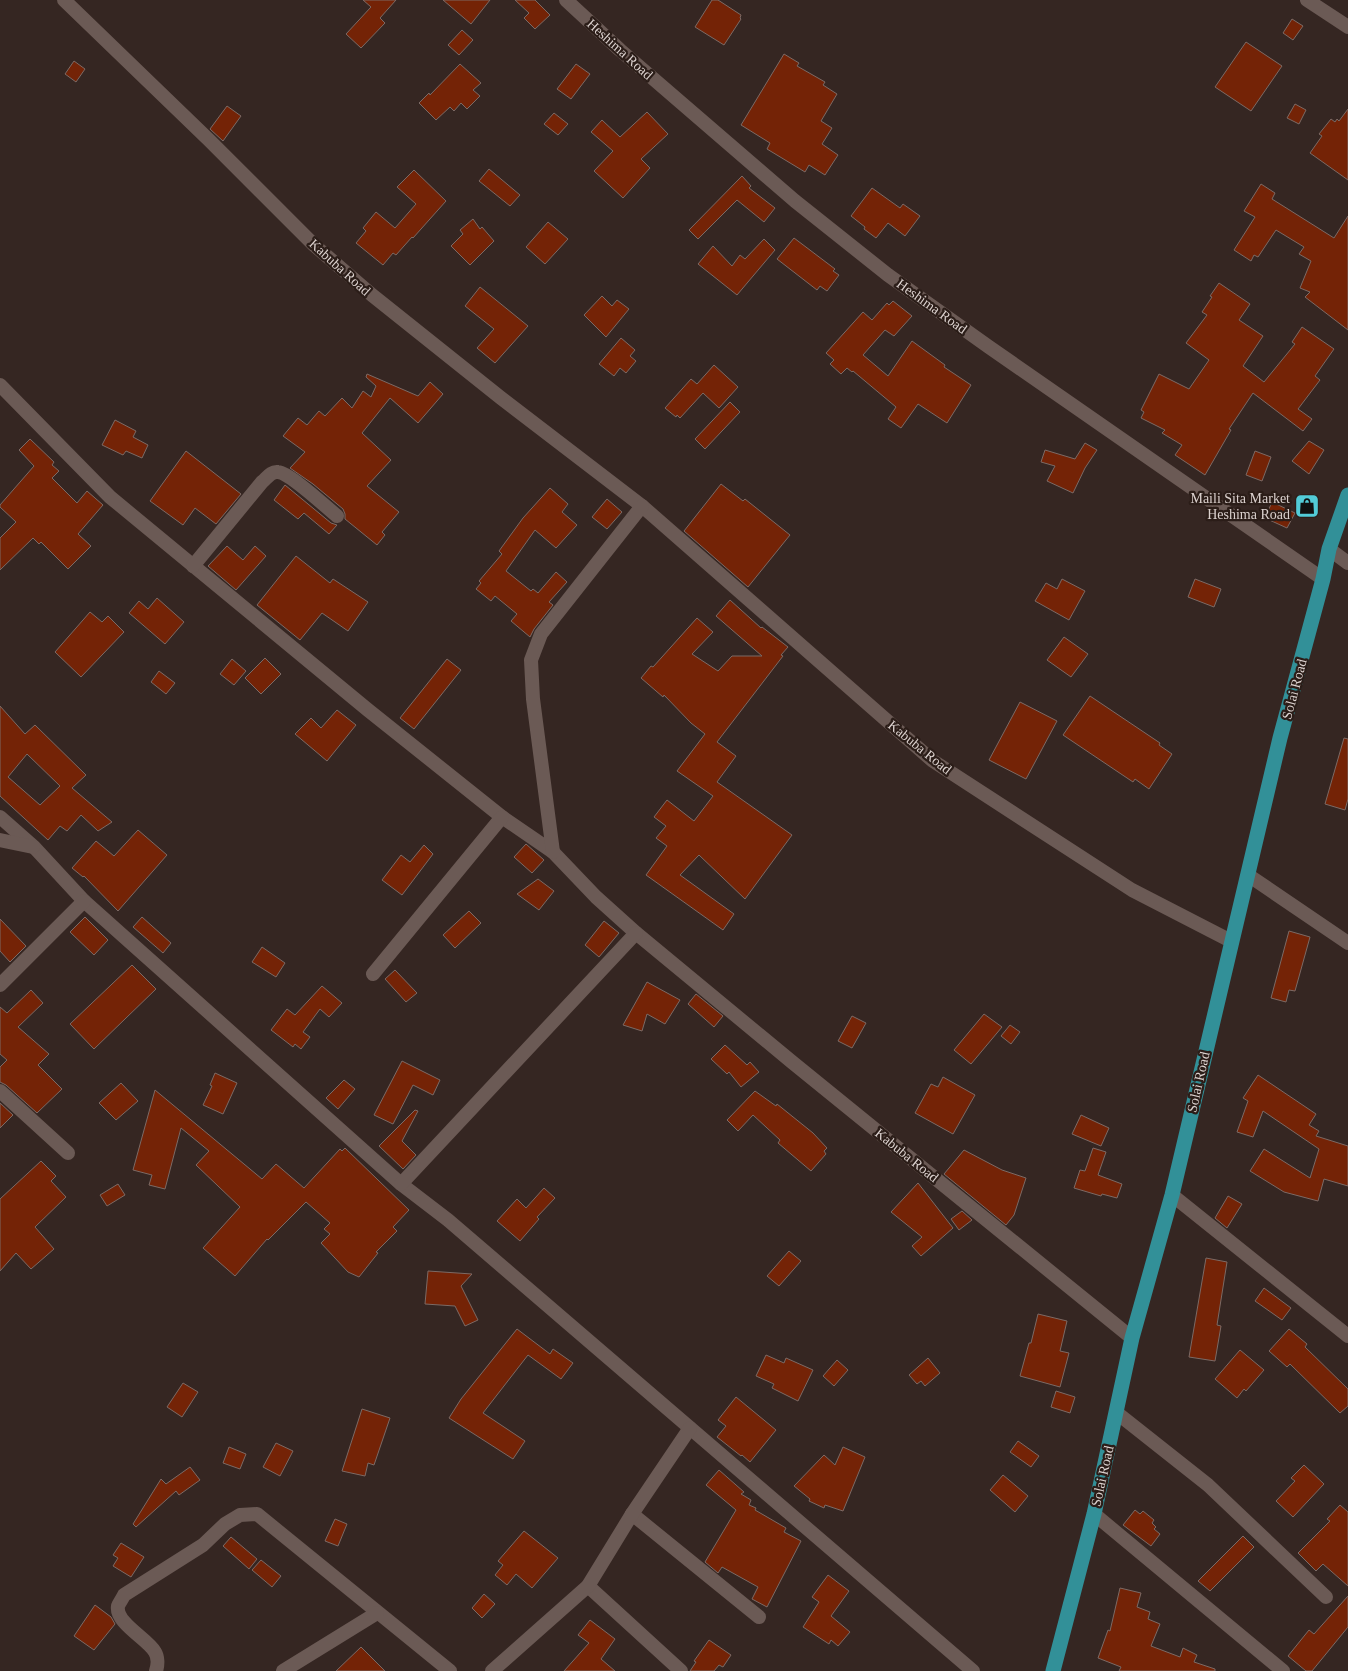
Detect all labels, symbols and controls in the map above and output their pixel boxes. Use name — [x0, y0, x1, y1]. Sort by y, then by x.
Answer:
street label: Heshima Road — [584, 16, 655, 83]
street label: Kabuba Road — [306, 236, 373, 299]
street label: Heshima Road — [894, 276, 970, 337]
place label: Maili Sita Market Heshima Road — [1190, 491, 1290, 522]
shop icon: Maili Sita Market Heshima Road — [1294, 493, 1320, 519]
street label: Solai Road — [1279, 657, 1310, 721]
street label: Kabuba Road — [885, 717, 954, 777]
street label: Solai Road — [1184, 1050, 1213, 1114]
street label: Kabuba Road — [872, 1125, 941, 1185]
street label: Solai Road — [1088, 1444, 1117, 1508]

